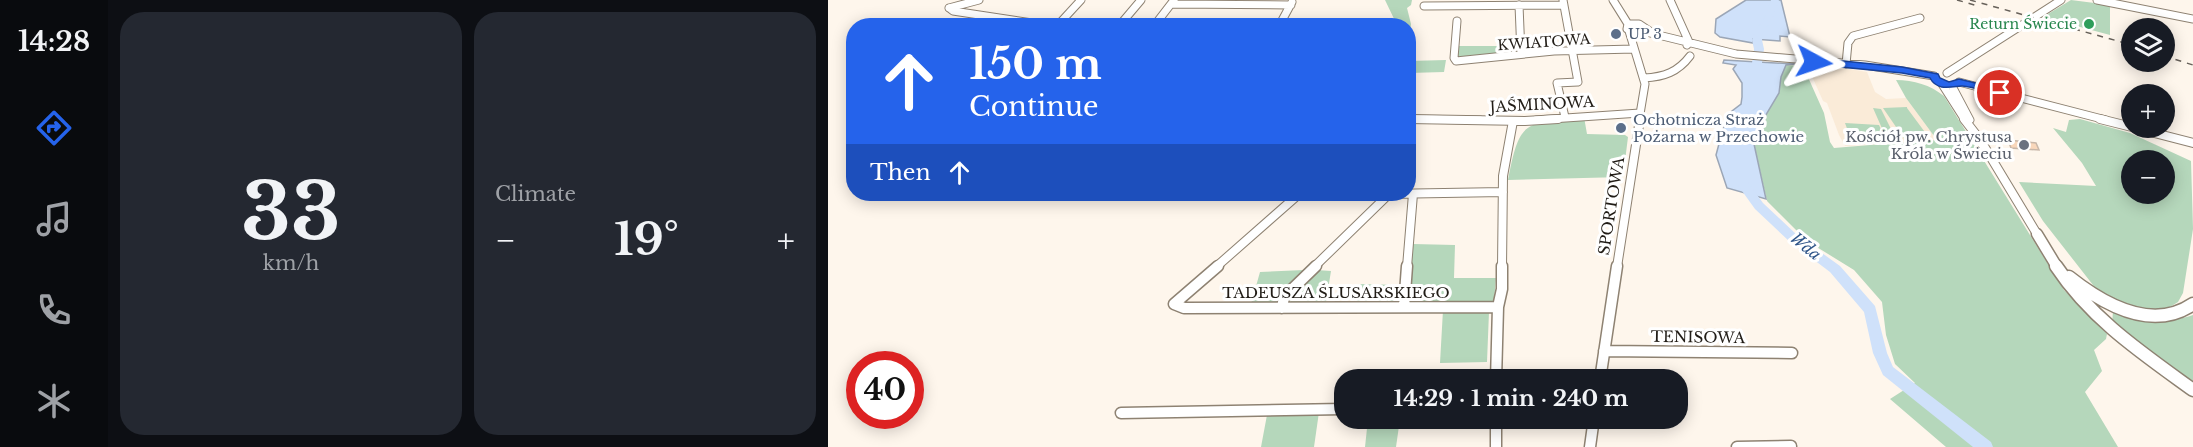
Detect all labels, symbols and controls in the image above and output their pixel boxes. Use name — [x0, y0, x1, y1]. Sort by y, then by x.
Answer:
place label: Return Świecie — [1969, 14, 2077, 33]
marker: Return Świecie — [2082, 17, 2096, 31]
map controls — [2121, 18, 2175, 204]
button: layers — [2121, 18, 2175, 72]
text: 14:28 — [18, 25, 90, 58]
place label: UP 3 — [1628, 25, 1662, 43]
marker: UP 3 — [1609, 27, 1623, 41]
street label: KWIATOWA — [1497, 30, 1591, 54]
position arrow — [1782, 30, 1846, 94]
text: 150 m — [969, 38, 1102, 90]
icon: ahead — [870, 42, 948, 120]
pin — [1974, 67, 2025, 118]
icon: arrive — [1983, 76, 2016, 109]
button: + — [2121, 84, 2175, 138]
text: Continue — [969, 90, 1099, 123]
street label: JAŚMINOWA — [1487, 92, 1595, 116]
icon: directions — [33, 107, 75, 149]
place label: Ochotnicza Straż Pożarna w Przechowie — [1633, 110, 1804, 146]
marker: Ochotnicza Straż Pożarna w Przechowie — [1614, 121, 1628, 135]
place label: Kościół pw. Chrystusa Króla w Świeciu — [1845, 127, 2013, 163]
marker: Kościół pw. Chrystusa Króla w Świeciu — [2017, 138, 2031, 152]
button: − — [2121, 150, 2175, 204]
street label: SPORTOWA — [1594, 155, 1628, 257]
icon: ahead — [943, 156, 976, 189]
text: Then — [870, 159, 931, 186]
text: 33 — [241, 163, 341, 260]
text: Climate — [495, 182, 576, 206]
icon: music — [33, 198, 75, 240]
text: 19° — [614, 211, 679, 267]
text: − — [495, 220, 516, 261]
text: + — [777, 220, 795, 261]
water label: Wda — [1787, 228, 1825, 264]
text: km/h — [263, 251, 319, 275]
street label: TADEUSZA ŚLUSARSKIEGO — [1222, 283, 1450, 302]
icon: phone — [33, 289, 75, 331]
street label: TENISOWA — [1651, 327, 1746, 347]
speed limit sign: 40 — [846, 351, 924, 429]
icon: climate — [33, 380, 75, 422]
text: 14:29 · 1 min · 240 m — [1394, 385, 1628, 412]

